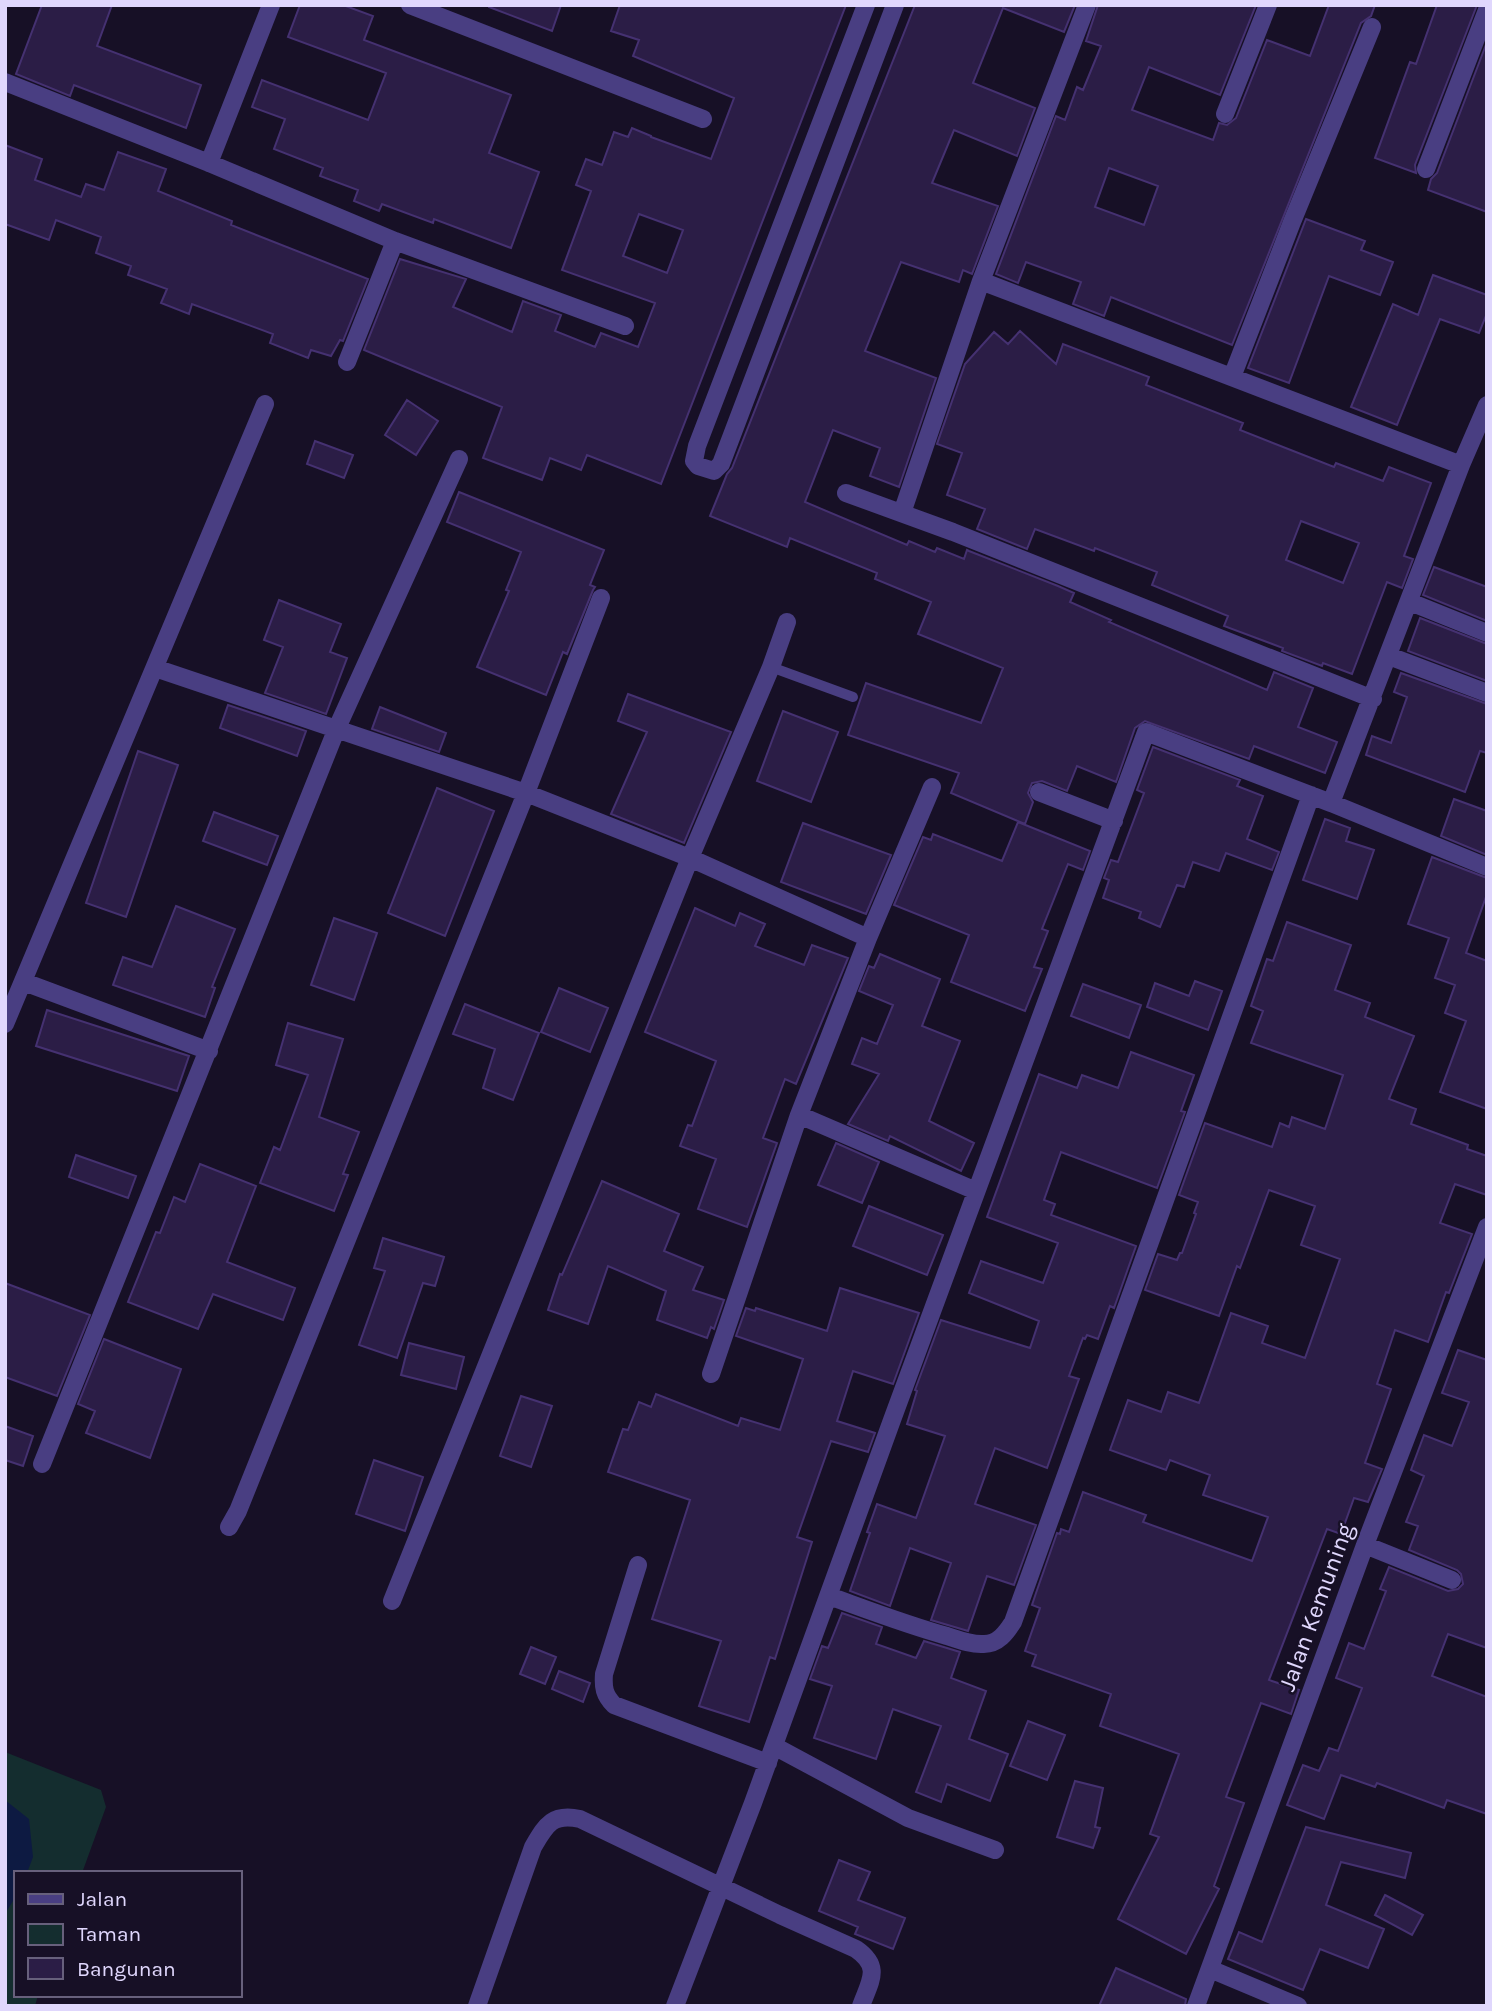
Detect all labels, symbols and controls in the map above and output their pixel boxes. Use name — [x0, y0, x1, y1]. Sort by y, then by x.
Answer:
street label: Jalan Kemuning — [1273, 1519, 1360, 1695]
legend — [14, 1871, 242, 1997]
text: Jalan — [77, 1887, 127, 1911]
text: Taman — [77, 1922, 141, 1946]
text: Bangunan — [77, 1957, 176, 1981]

